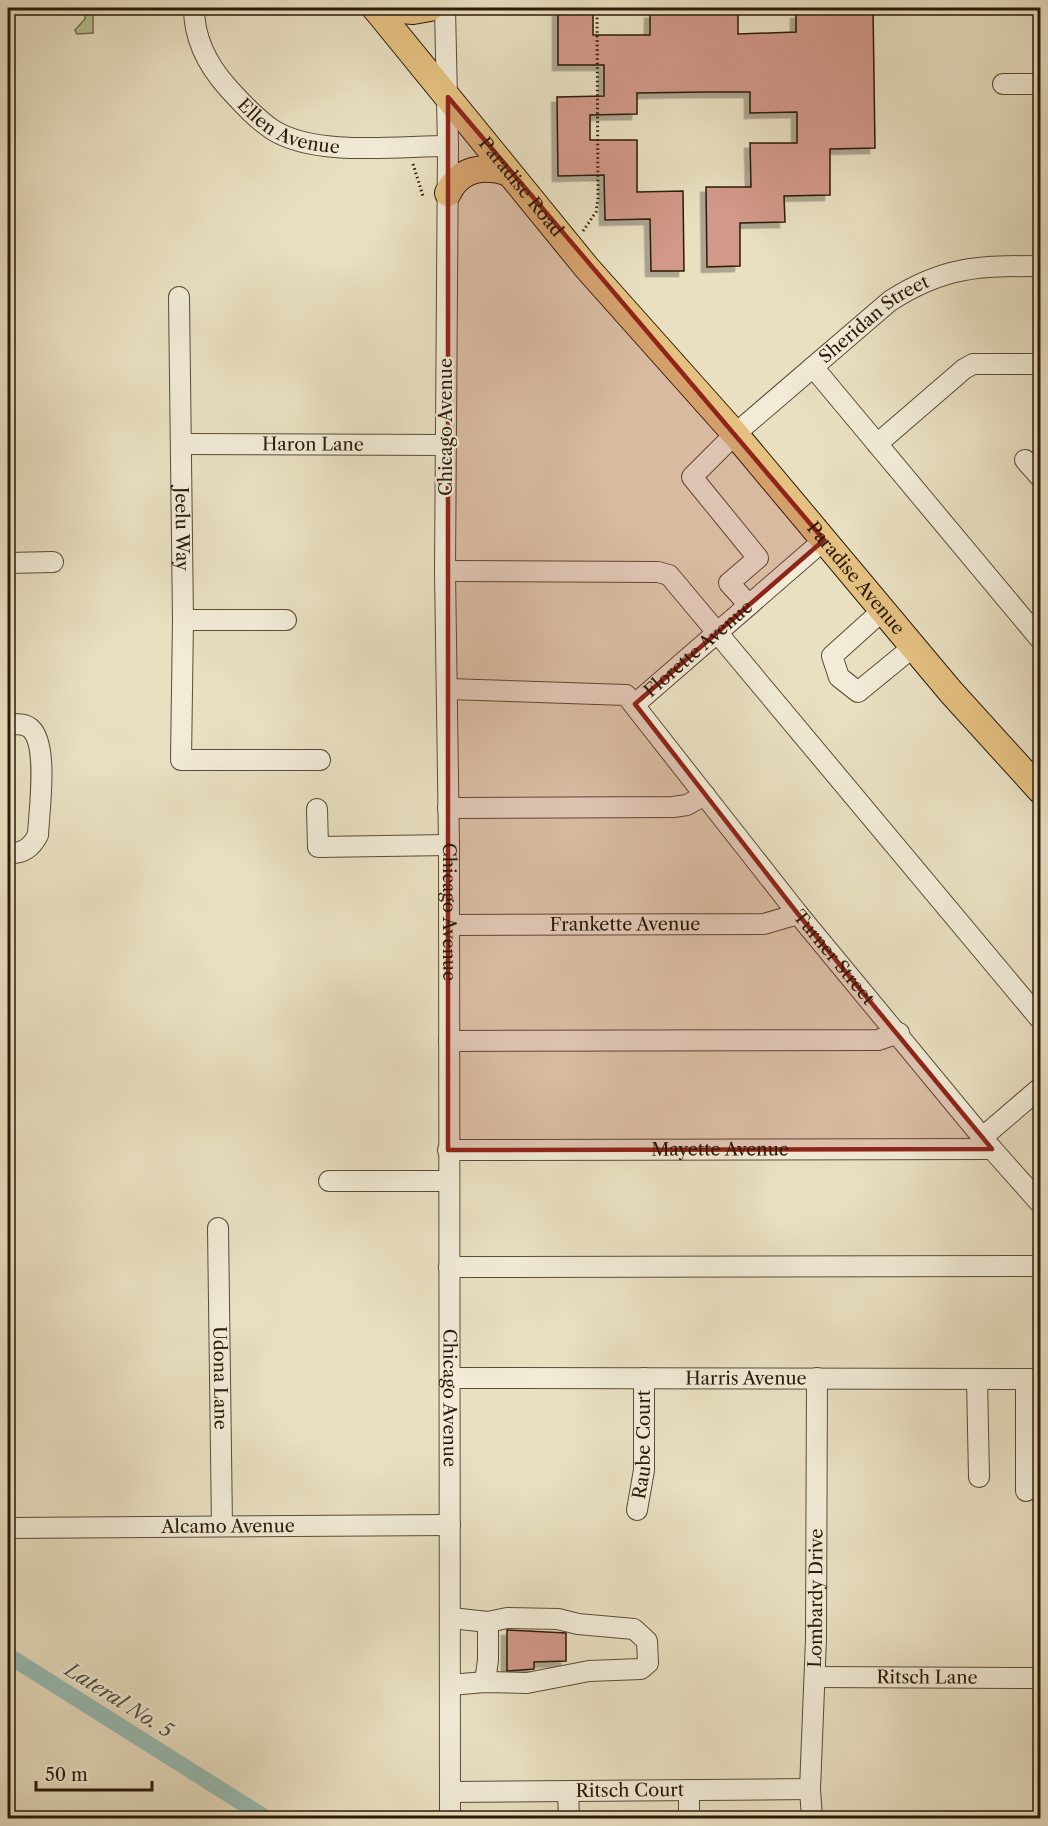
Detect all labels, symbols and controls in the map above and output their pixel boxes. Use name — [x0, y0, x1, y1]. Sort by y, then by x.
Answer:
street label: Ellen Avenue — [233, 94, 341, 158]
street label: Paradise Road — [474, 133, 568, 241]
street label: Sheridan Street — [815, 270, 933, 368]
street label: Chicago Avenue — [435, 358, 457, 496]
street label: Haron Lane — [262, 433, 364, 456]
street label: Jeelu Way — [170, 484, 193, 572]
street label: Paradise Avenue — [802, 517, 909, 639]
street label: Florette Avenue — [640, 596, 757, 702]
street label: Chicago Avenue — [438, 843, 460, 981]
street label: Turner Street — [789, 906, 880, 1010]
street label: Frankette Avenue — [550, 913, 700, 936]
street label: Mayette Avenue — [651, 1138, 789, 1161]
street label: Udona Lane — [208, 1326, 232, 1430]
street label: Chicago Avenue — [438, 1329, 461, 1467]
street label: Harris Avenue — [685, 1367, 807, 1390]
street label: Raube Court — [628, 1389, 656, 1501]
street label: Alcamo Avenue — [160, 1515, 295, 1538]
street label: Lombardy Drive — [804, 1529, 827, 1668]
water label: Lateral No. 5 — [59, 1656, 178, 1743]
street label: Ritsch Lane — [876, 1666, 978, 1689]
scale bar — [36, 1754, 152, 1792]
text: 50 m — [45, 1764, 88, 1786]
street label: Ritsch Court — [576, 1779, 685, 1802]

